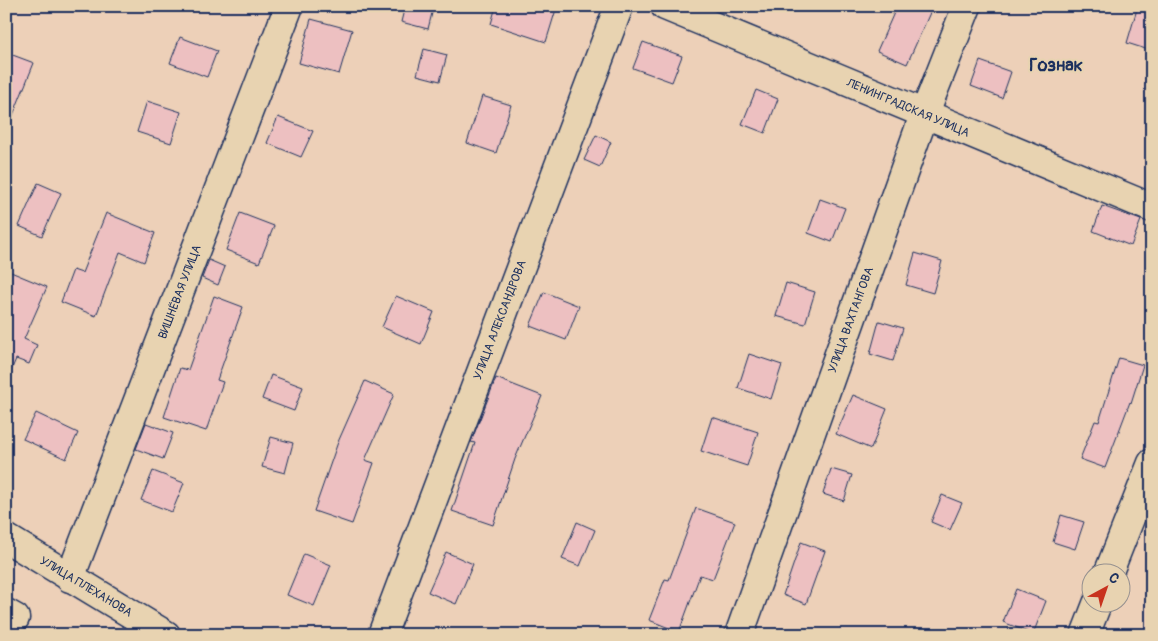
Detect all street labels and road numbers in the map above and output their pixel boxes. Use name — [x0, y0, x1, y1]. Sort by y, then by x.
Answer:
street label: ЛЕНИНГРАДСКАЯ УЛИЦА — [843, 75, 972, 141]
street label: ВИШНЁВАЯ УЛИЦА — [154, 242, 205, 341]
street label: УЛИЦА АЛЕКСАНДРОВА — [470, 258, 530, 382]
street label: УЛИЦА ВАХТАНГОВА — [825, 265, 877, 375]
street label: УЛИЦА ПЛЕХАНОВА — [37, 553, 135, 621]

